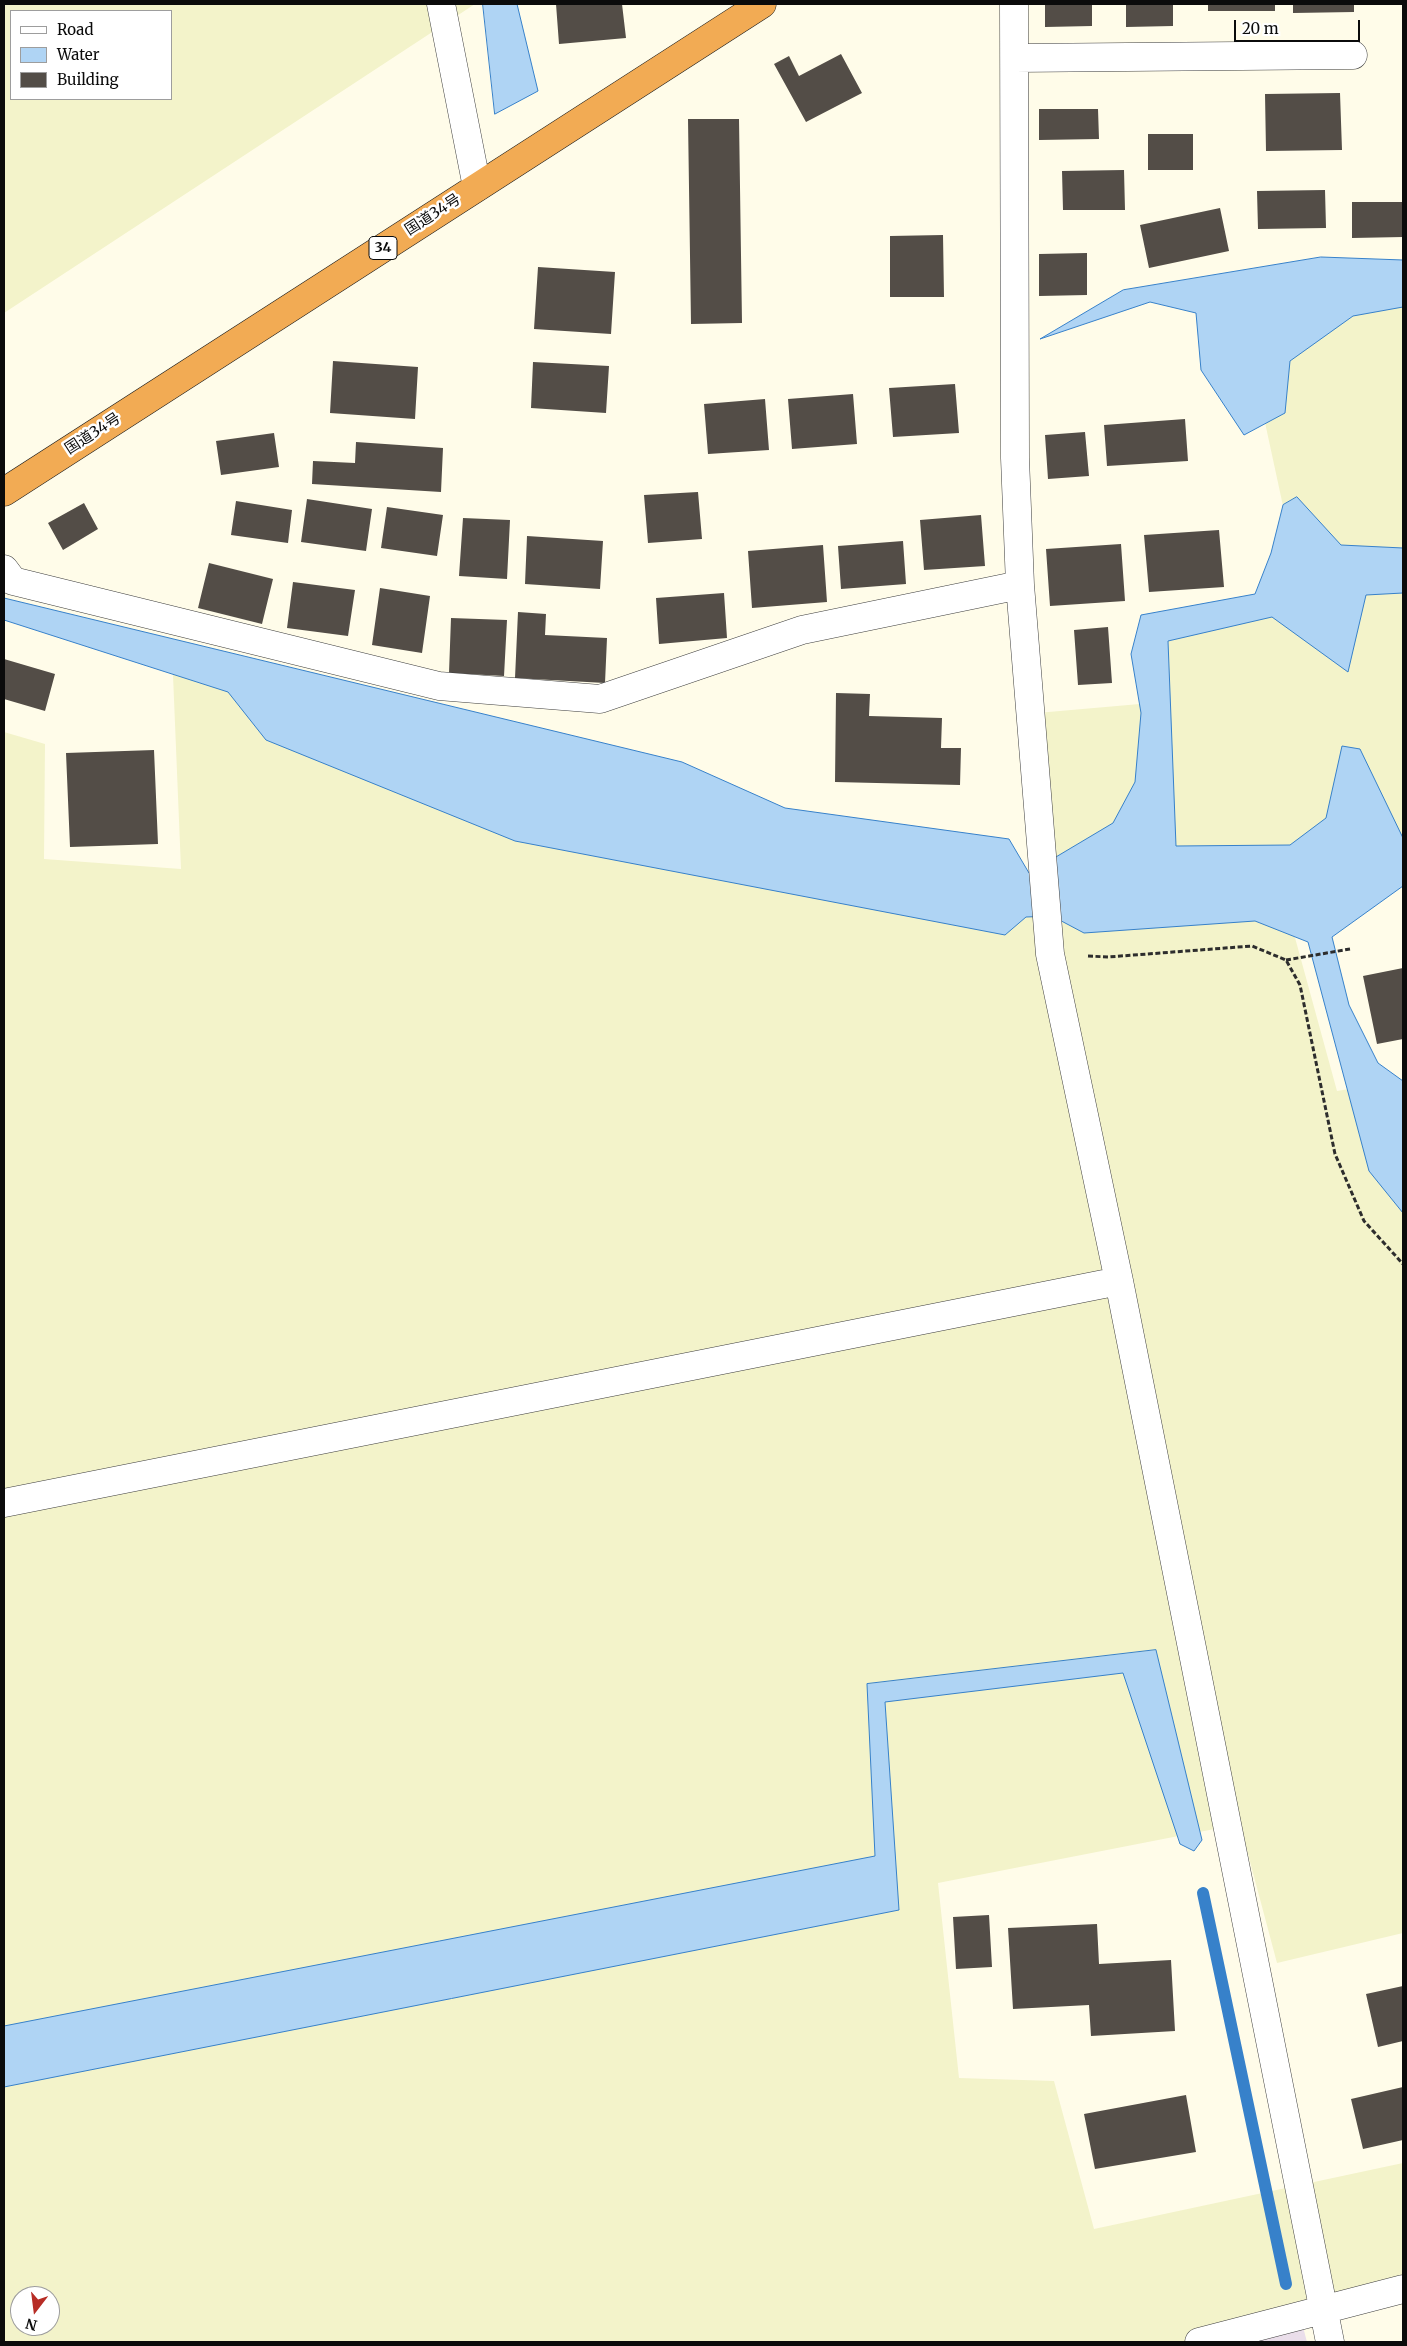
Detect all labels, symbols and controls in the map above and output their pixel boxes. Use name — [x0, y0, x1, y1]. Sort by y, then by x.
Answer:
legend — [10, 10, 172, 100]
scale bar — [1237, 10, 1363, 42]
text: 20 m — [1242, 19, 1279, 38]
text: Road — [57, 20, 93, 39]
text: Water — [57, 45, 99, 64]
text: Building — [57, 70, 119, 89]
street label: 国道34号 — [402, 190, 464, 240]
road number: 34 — [369, 237, 397, 260]
street label: 国道34号 — [62, 409, 124, 459]
north arrow — [10, 2286, 60, 2336]
text: N — [24, 2314, 39, 2335]

